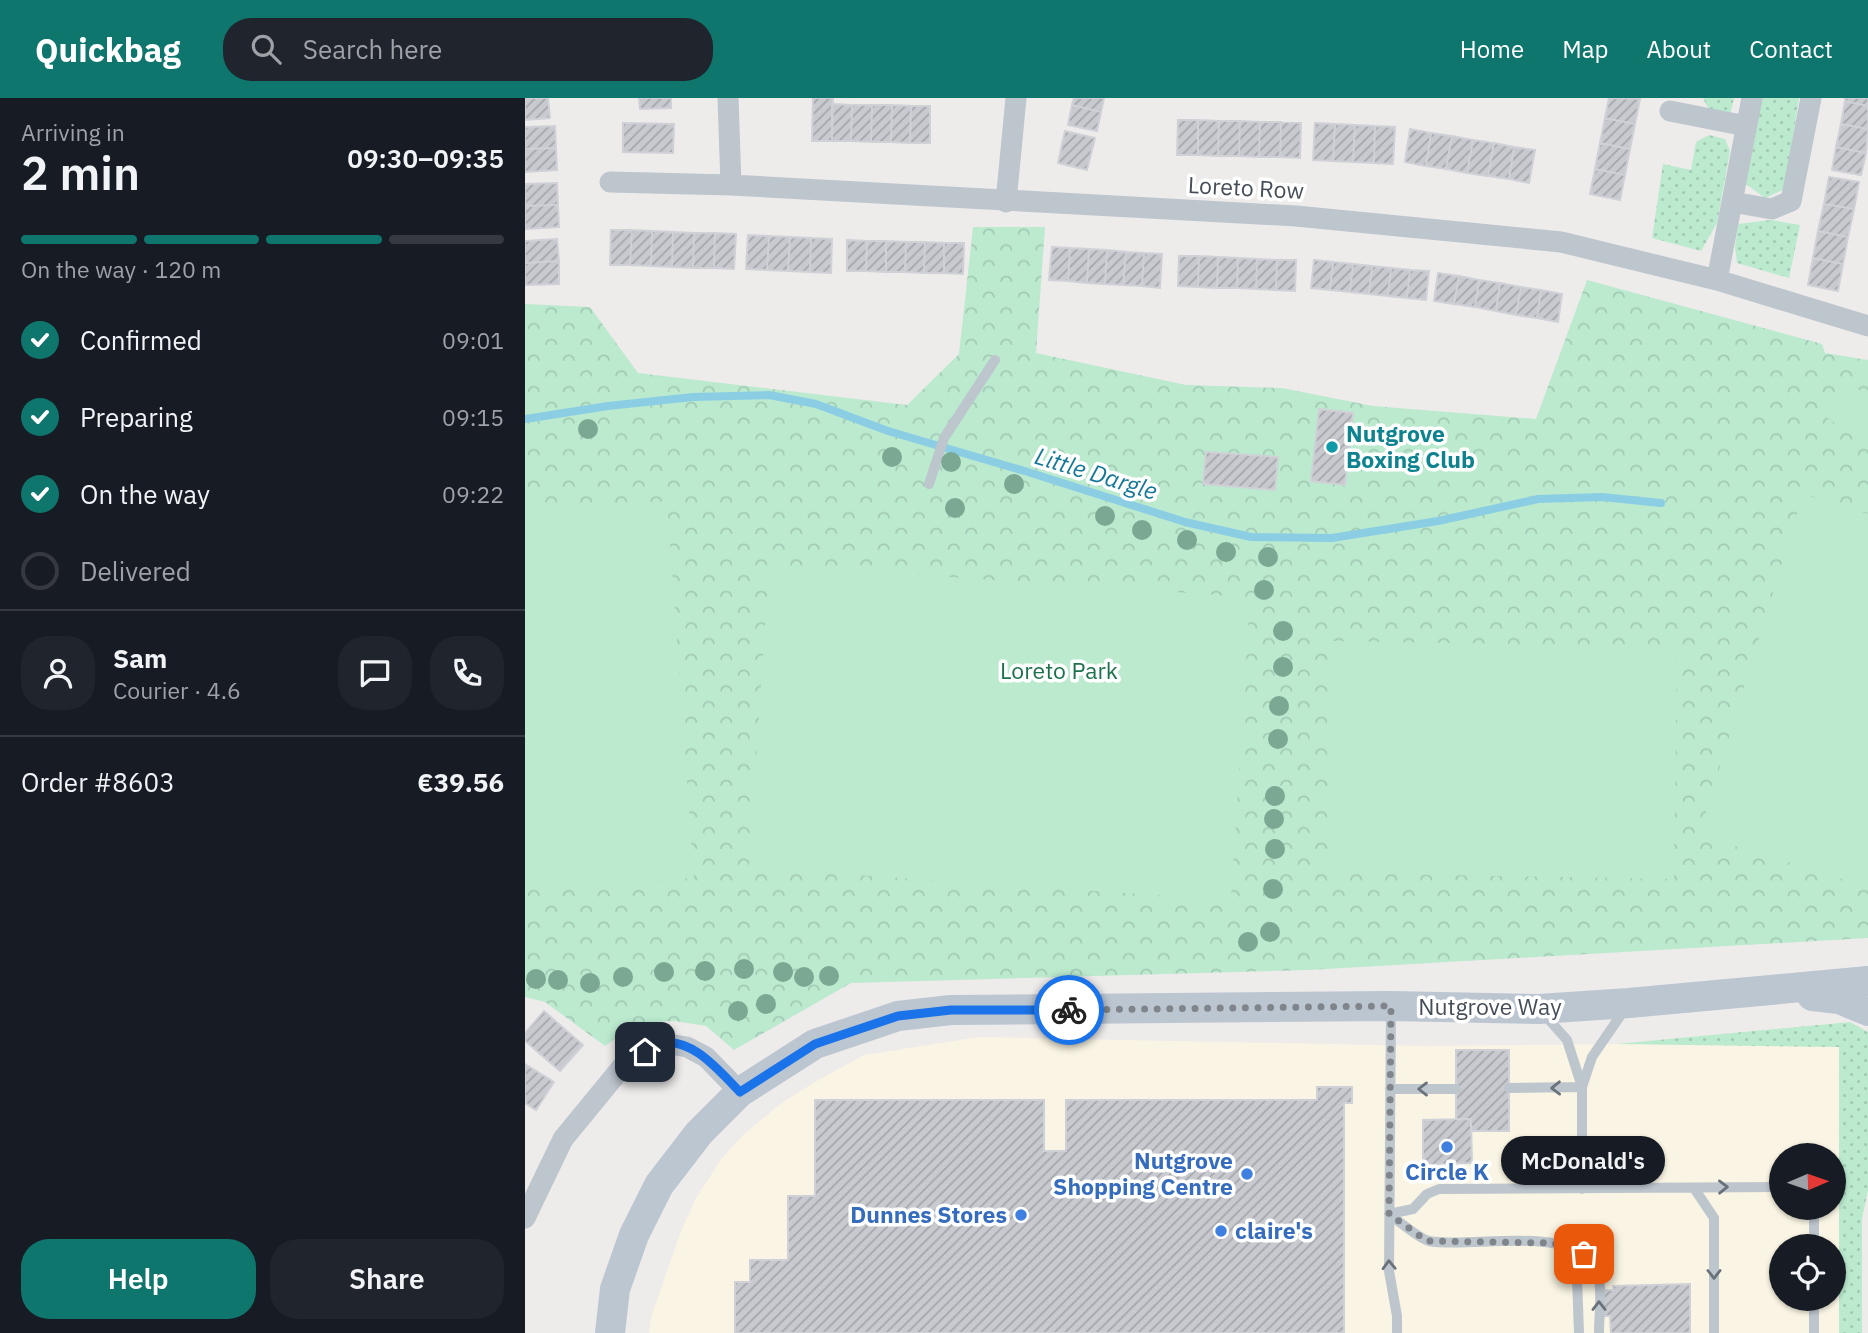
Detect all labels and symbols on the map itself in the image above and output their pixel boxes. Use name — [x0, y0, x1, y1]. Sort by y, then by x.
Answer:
street label: Loreto Row — [1187, 169, 1305, 205]
place label: Nutgrove Boxing Club — [1346, 418, 1475, 474]
water label: Little Dargle — [1031, 439, 1161, 507]
marker: Nutgrove Boxing Club — [1324, 439, 1340, 455]
park label: Loreto Park — [1000, 655, 1118, 685]
courier — [1034, 975, 1104, 1045]
street label: Nutgrove Way — [1418, 991, 1562, 1021]
pin — [615, 1022, 675, 1082]
one-way arrow — [1550, 1080, 1561, 1096]
one-way arrow — [1417, 1081, 1428, 1097]
callout: McDonald's — [1502, 1135, 1666, 1184]
marker: Circle K — [1439, 1139, 1455, 1155]
north arrow — [1769, 1143, 1846, 1220]
place label: Nutgrove Shopping Centre — [1053, 1145, 1233, 1201]
place label: Circle K — [1405, 1156, 1489, 1186]
marker: Nutgrove Shopping Centre — [1239, 1166, 1255, 1182]
one-way arrow — [1718, 1180, 1729, 1195]
place label: Dunnes Stores — [850, 1199, 1007, 1229]
marker: Dunnes Stores — [1013, 1207, 1029, 1223]
place label: claire's — [1235, 1215, 1313, 1245]
marker: claire's — [1213, 1223, 1229, 1239]
pin — [1554, 1224, 1614, 1284]
one-way arrow — [1382, 1260, 1397, 1271]
one-way arrow — [1706, 1269, 1722, 1280]
one-way arrow — [1591, 1300, 1607, 1310]

